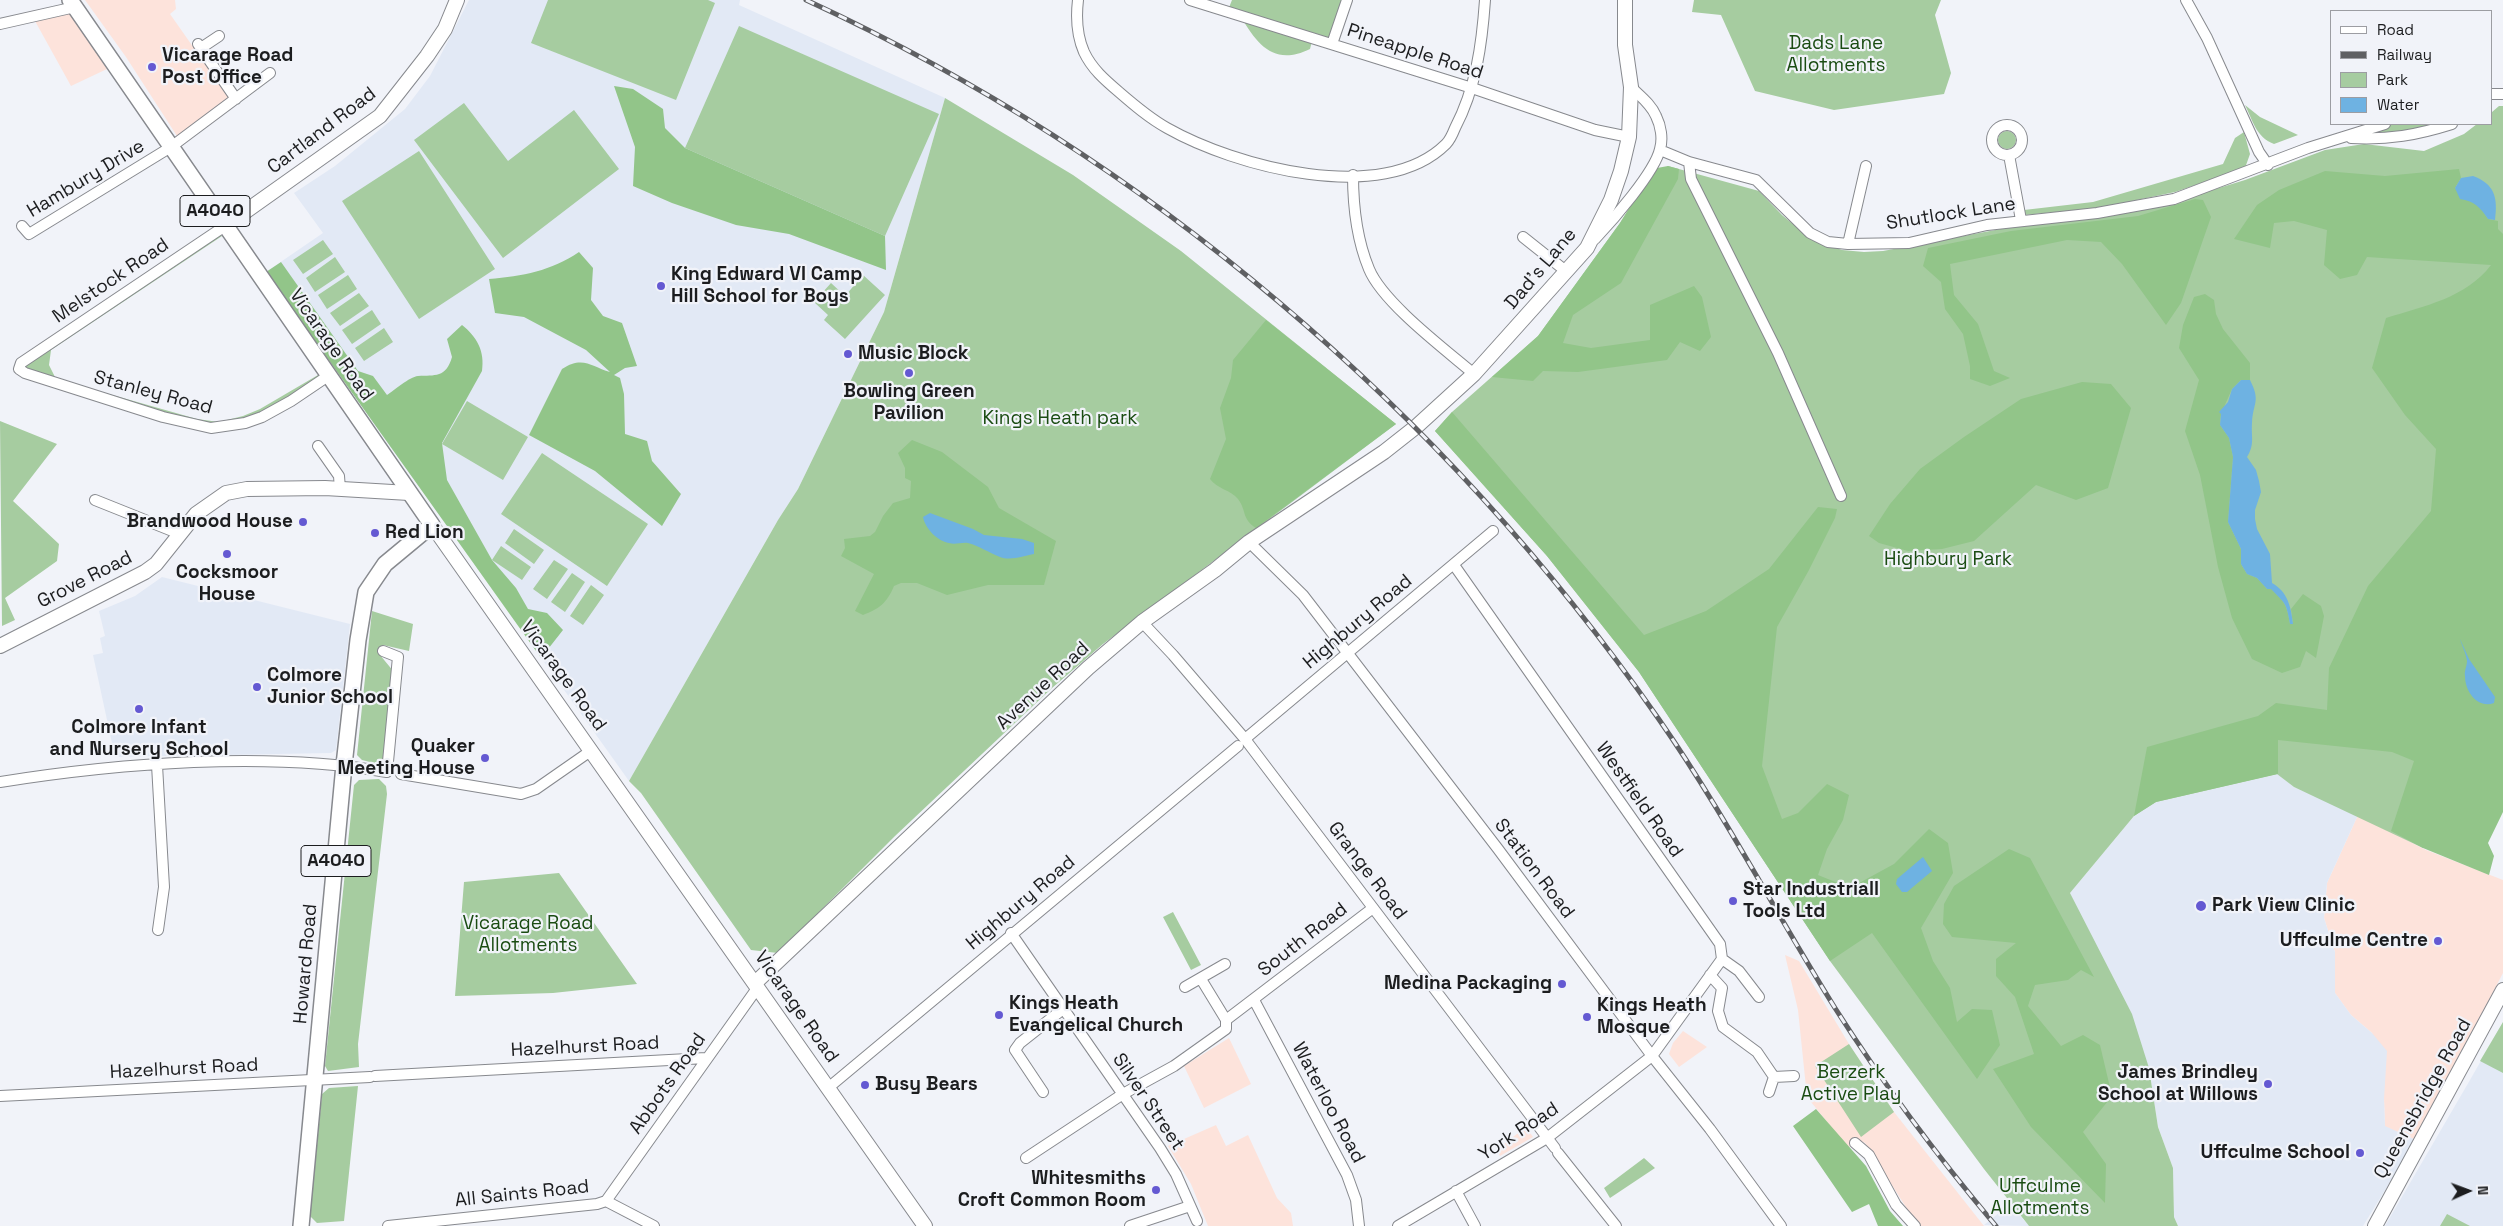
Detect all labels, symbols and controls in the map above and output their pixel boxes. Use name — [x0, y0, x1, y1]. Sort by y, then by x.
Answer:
legend — [2330, 10, 2493, 125]
street label: Pineapple Road — [1344, 19, 1486, 85]
text: Road — [2377, 20, 2414, 39]
park label: Dads Lane Allotments — [1786, 33, 1886, 77]
place label: Vicarage Road Post Office — [162, 45, 293, 89]
text: Railway — [2377, 45, 2432, 64]
marker: Vicarage Road Post Office — [146, 61, 158, 73]
text: Park — [2377, 70, 2408, 89]
street label: Cartland Road — [263, 83, 381, 179]
text: Water — [2377, 95, 2419, 114]
street label: Hambury Drive — [23, 135, 149, 223]
street label: Shutlock Lane — [1885, 193, 2017, 235]
road number: A4040 — [180, 196, 250, 227]
street label: Dad's Lane — [1500, 224, 1582, 314]
street label: Melstock Road — [49, 234, 173, 328]
place label: King Edward VI Camp Hill School for Boys — [671, 264, 862, 308]
marker: King Edward VI Camp Hill School for Boys — [655, 280, 667, 292]
street label: Vicarage Road — [284, 285, 378, 405]
place label: Music Block — [858, 343, 969, 365]
marker: Music Block — [842, 348, 854, 360]
street label: Stanley Road — [91, 366, 215, 420]
marker: Bowling Green Pavilion — [903, 367, 915, 379]
place label: Bowling Green Pavilion — [843, 381, 975, 425]
park label: Kings Heath park — [983, 408, 1137, 430]
place label: Brandwood House — [127, 511, 293, 533]
marker: Brandwood House — [297, 516, 309, 528]
place label: Red Lion — [385, 522, 464, 544]
marker: Red Lion — [369, 527, 381, 539]
street label: Grove Road — [34, 546, 136, 614]
marker: Cocksmoor House — [221, 548, 233, 560]
park label: Highbury Park — [1884, 549, 2012, 571]
place label: Cocksmoor House — [176, 562, 278, 606]
street label: Highbury Road — [1299, 570, 1417, 674]
street label: Vicarage Road — [515, 616, 611, 736]
street label: Avenue Road — [992, 637, 1094, 735]
place label: Colmore Junior School — [267, 665, 393, 709]
marker: Colmore Junior School — [251, 681, 263, 693]
marker: Colmore Infant and Nursery School — [133, 703, 145, 715]
place label: Colmore Infant and Nursery School — [50, 717, 228, 761]
place label: Quaker Meeting House — [338, 736, 475, 780]
street label: Westfield Road — [1591, 738, 1687, 862]
marker: Quaker Meeting House — [479, 752, 491, 764]
street label: Station Road — [1489, 815, 1579, 923]
street label: Grange Road — [1323, 817, 1411, 925]
road number: A4040 — [301, 846, 371, 876]
street label: Highbury Road — [962, 851, 1080, 955]
place label: Star Industriall Tools Ltd — [1743, 879, 1879, 923]
marker: Star Industriall Tools Ltd — [1727, 895, 1739, 907]
place label: Park View Clinic — [2212, 895, 2355, 917]
street label: South Road — [1254, 898, 1352, 982]
marker: Park View Clinic — [2194, 899, 2208, 913]
street label: Howard Road — [289, 903, 323, 1025]
park label: Vicarage Road Allotments — [462, 913, 594, 957]
place label: Uffculme Centre — [2280, 930, 2428, 952]
marker: Uffculme Centre — [2432, 935, 2444, 947]
street label: Vicarage Road — [749, 947, 843, 1067]
place label: Medina Packaging — [1384, 973, 1552, 995]
marker: Medina Packaging — [1556, 978, 1568, 990]
place label: Kings Heath Evangelical Church — [1009, 993, 1183, 1037]
place label: Kings Heath Mosque — [1597, 995, 1707, 1039]
marker: Kings Heath Evangelical Church — [993, 1009, 1005, 1021]
marker: Kings Heath Mosque — [1581, 1011, 1593, 1023]
street label: Queensbridge Road — [2369, 1015, 2477, 1183]
street label: Abbots Road — [625, 1029, 711, 1139]
street label: Hazelhurst Road — [510, 1032, 660, 1062]
street label: Waterloo Road — [1287, 1039, 1369, 1167]
street label: Silver Street — [1107, 1049, 1189, 1155]
street label: Hazelhurst Road — [109, 1054, 259, 1084]
park label: Berzerk Active Play — [1801, 1062, 1901, 1106]
place label: James Brindley School at Willows — [2098, 1062, 2258, 1106]
place label: Busy Bears — [875, 1074, 978, 1096]
marker: James Brindley School at Willows — [2262, 1078, 2274, 1090]
marker: Busy Bears — [859, 1079, 871, 1091]
street label: York Road — [1475, 1098, 1563, 1166]
place label: Uffculme School — [2200, 1142, 2350, 1164]
marker: Uffculme School — [2354, 1147, 2366, 1159]
north arrow — [2443, 1166, 2493, 1216]
place label: Whitesmiths Croft Common Room — [958, 1168, 1146, 1212]
street label: All Saints Road — [454, 1176, 590, 1212]
park label: Uffculme Allotments — [1990, 1176, 2090, 1220]
marker: Whitesmiths Croft Common Room — [1150, 1184, 1162, 1196]
text: N — [2474, 1185, 2492, 1195]

